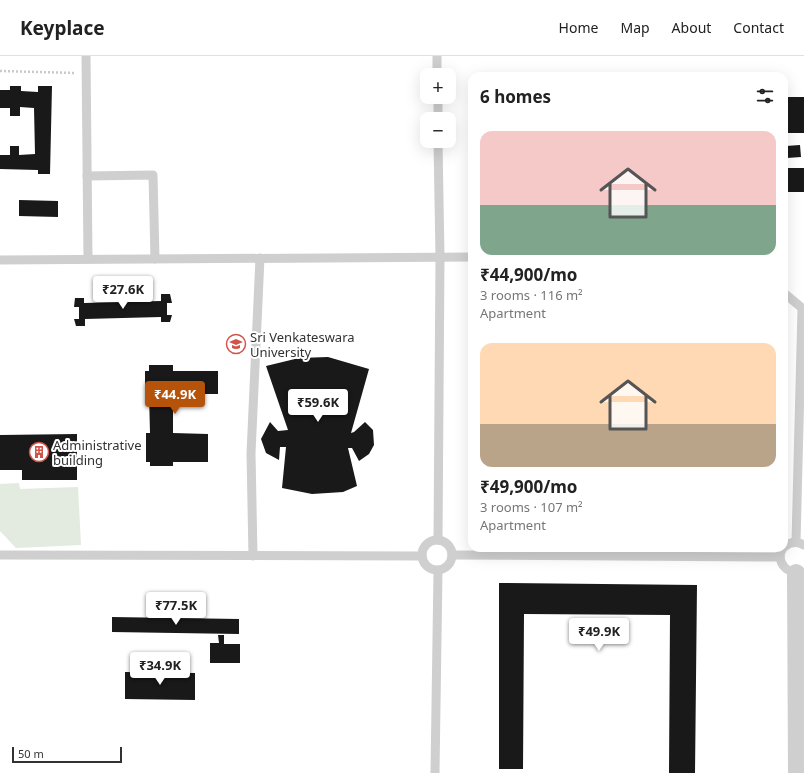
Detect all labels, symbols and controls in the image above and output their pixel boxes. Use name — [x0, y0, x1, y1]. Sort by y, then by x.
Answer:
text: Keyplace — [20, 15, 105, 41]
text: Home — [559, 18, 598, 37]
text: Map — [620, 18, 650, 37]
text: About — [672, 18, 711, 37]
text: Contact — [733, 18, 784, 37]
map controls — [420, 68, 456, 148]
button: + — [420, 68, 456, 104]
text: 6 homes — [480, 85, 551, 108]
icon: filters — [754, 85, 776, 107]
button: − — [420, 112, 456, 148]
icon: home — [592, 157, 664, 229]
text: ₹44,900/mo — [480, 263, 577, 286]
pin: ₹27.6K — [90, 276, 156, 310]
text: ₹27.6K — [102, 280, 144, 298]
text: 3 rooms · 116 m² — [480, 286, 583, 304]
text: Apartment — [480, 304, 546, 322]
place label: Sri Venkateswara University — [250, 328, 355, 361]
school or university icon: Sri Venkateswara University — [225, 333, 247, 355]
icon: home — [592, 369, 664, 441]
pin: ₹44.9K — [142, 381, 208, 415]
text: ₹44.9K — [154, 385, 196, 403]
pin: ₹59.6K — [285, 389, 351, 423]
text: ₹59.6K — [297, 393, 339, 411]
place label: Administrative building — [53, 436, 142, 469]
building icon: Administrative building — [28, 441, 50, 463]
text: ₹49,900/mo — [480, 475, 577, 498]
text: 3 rooms · 107 m² — [480, 498, 583, 516]
text: Apartment — [480, 516, 546, 534]
pin: ₹77.5K — [143, 592, 209, 626]
text: ₹77.5K — [155, 596, 197, 614]
pin: ₹49.9K — [566, 618, 632, 652]
text: ₹49.9K — [578, 622, 620, 640]
pin: ₹34.9K — [127, 652, 193, 686]
text: ₹34.9K — [139, 656, 181, 674]
scale bar — [12, 745, 122, 764]
text: 50 m — [18, 746, 44, 761]

